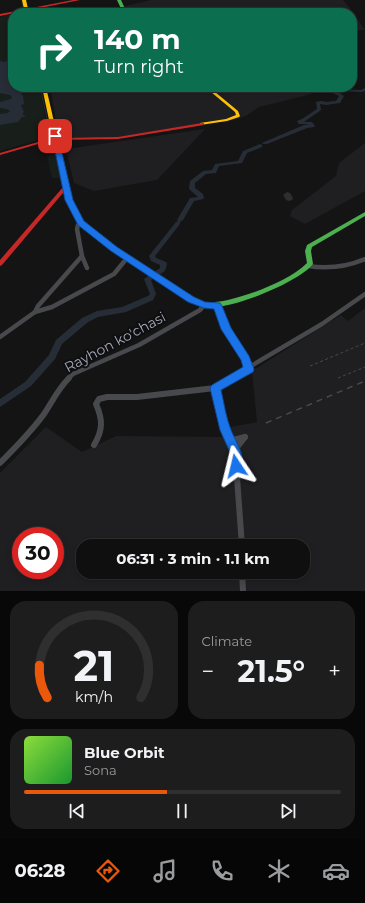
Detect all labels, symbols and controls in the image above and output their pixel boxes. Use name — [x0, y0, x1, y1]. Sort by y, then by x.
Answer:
text: 140 m — [94, 22, 181, 56]
icon: right — [28, 24, 80, 76]
text: Turn right — [94, 56, 184, 78]
pin — [38, 119, 72, 153]
icon: arrive — [44, 125, 66, 147]
street label: Rayhon ko'chasi — [61, 308, 169, 376]
position arrow — [215, 445, 257, 487]
speed limit sign: 30 — [12, 527, 64, 579]
text: 06:31 · 3 min · 1.1 km — [116, 549, 270, 568]
text: Climate — [202, 633, 252, 649]
text: 21 — [73, 641, 114, 691]
text: 21.5° — [237, 653, 305, 690]
text: − — [202, 658, 214, 685]
text: + — [328, 658, 341, 685]
text: km/h — [75, 688, 113, 706]
text: Blue Orbit — [84, 743, 164, 762]
text: Sona — [84, 762, 117, 778]
icon: previous — [66, 800, 88, 822]
icon: pause — [171, 800, 193, 822]
icon: next — [277, 800, 299, 822]
icon: directions — [94, 857, 122, 885]
icon: music — [151, 857, 179, 885]
icon: phone — [208, 857, 236, 885]
icon: climate — [265, 857, 293, 885]
icon: car — [322, 857, 350, 885]
text: 06:28 — [15, 860, 65, 882]

